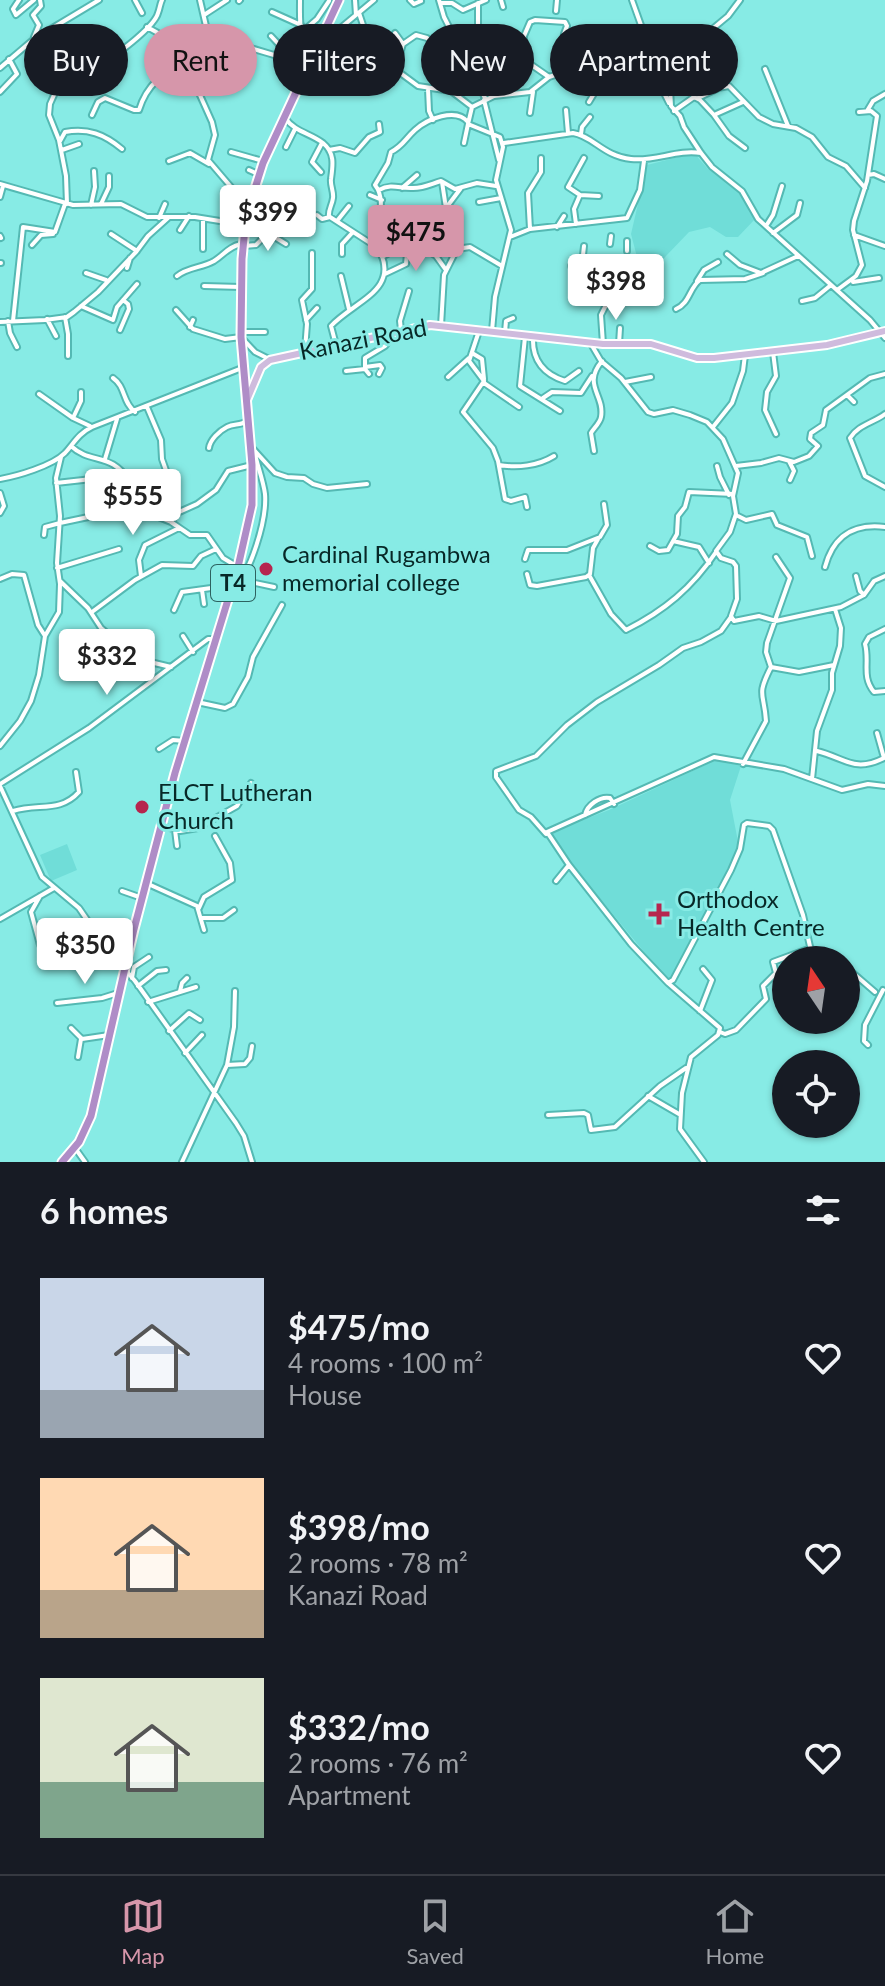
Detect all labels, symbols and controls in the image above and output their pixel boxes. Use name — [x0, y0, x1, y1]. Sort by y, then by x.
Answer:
chip: Buy — [24, 24, 128, 96]
chip: Rent — [144, 24, 257, 96]
chip: Filters — [273, 24, 405, 96]
chip: New — [421, 24, 534, 96]
chip: Apartment — [550, 24, 738, 96]
pin: $399 — [221, 185, 315, 253]
text: $399 — [238, 195, 298, 227]
pin: $475 — [369, 205, 463, 273]
text: $475 — [386, 215, 446, 247]
pin: $398 — [569, 254, 663, 322]
text: $398 — [586, 264, 646, 296]
street label: Kanazi Road — [297, 312, 429, 365]
pin: $555 — [86, 469, 180, 537]
text: $555 — [103, 479, 163, 511]
place label: Cardinal Rugambwa memorial college — [282, 539, 491, 596]
marker: Cardinal Rugambwa memorial college — [257, 560, 275, 578]
road number: T4 — [211, 565, 255, 601]
pin: $332 — [60, 629, 154, 697]
text: $332 — [77, 639, 137, 671]
place label: ELCT Lutheran Church — [158, 777, 313, 834]
marker: ELCT Lutheran Church — [133, 798, 151, 816]
place label: Orthodox Health Centre — [677, 884, 825, 941]
marker: Orthodox Health Centre — [648, 903, 670, 925]
pin: $350 — [38, 918, 132, 986]
text: $350 — [55, 928, 115, 960]
north arrow — [772, 946, 860, 1034]
map controls — [772, 946, 860, 1138]
button: locate — [772, 1050, 860, 1138]
icon: filters — [801, 1188, 845, 1232]
text: 6 homes — [40, 1190, 168, 1231]
text: $475/mo — [288, 1306, 430, 1347]
icon: home — [104, 1310, 200, 1406]
icon: heart — [801, 1336, 845, 1380]
text: 4 rooms · 100 m² — [288, 1347, 483, 1379]
text: House — [288, 1379, 362, 1411]
text: $398/mo — [288, 1506, 430, 1547]
icon: home — [104, 1510, 200, 1606]
icon: heart — [801, 1536, 845, 1580]
text: 2 rooms · 78 m² — [288, 1547, 468, 1579]
text: Kanazi Road — [288, 1579, 428, 1611]
text: $332/mo — [288, 1706, 430, 1747]
icon: home — [104, 1710, 200, 1806]
icon: heart — [801, 1736, 845, 1780]
text: 2 rooms · 76 m² — [288, 1747, 468, 1779]
text: Apartment — [288, 1779, 411, 1811]
tab: Map — [121, 1894, 165, 1969]
tab: Saved — [406, 1894, 464, 1969]
tab: Home — [706, 1894, 764, 1969]

